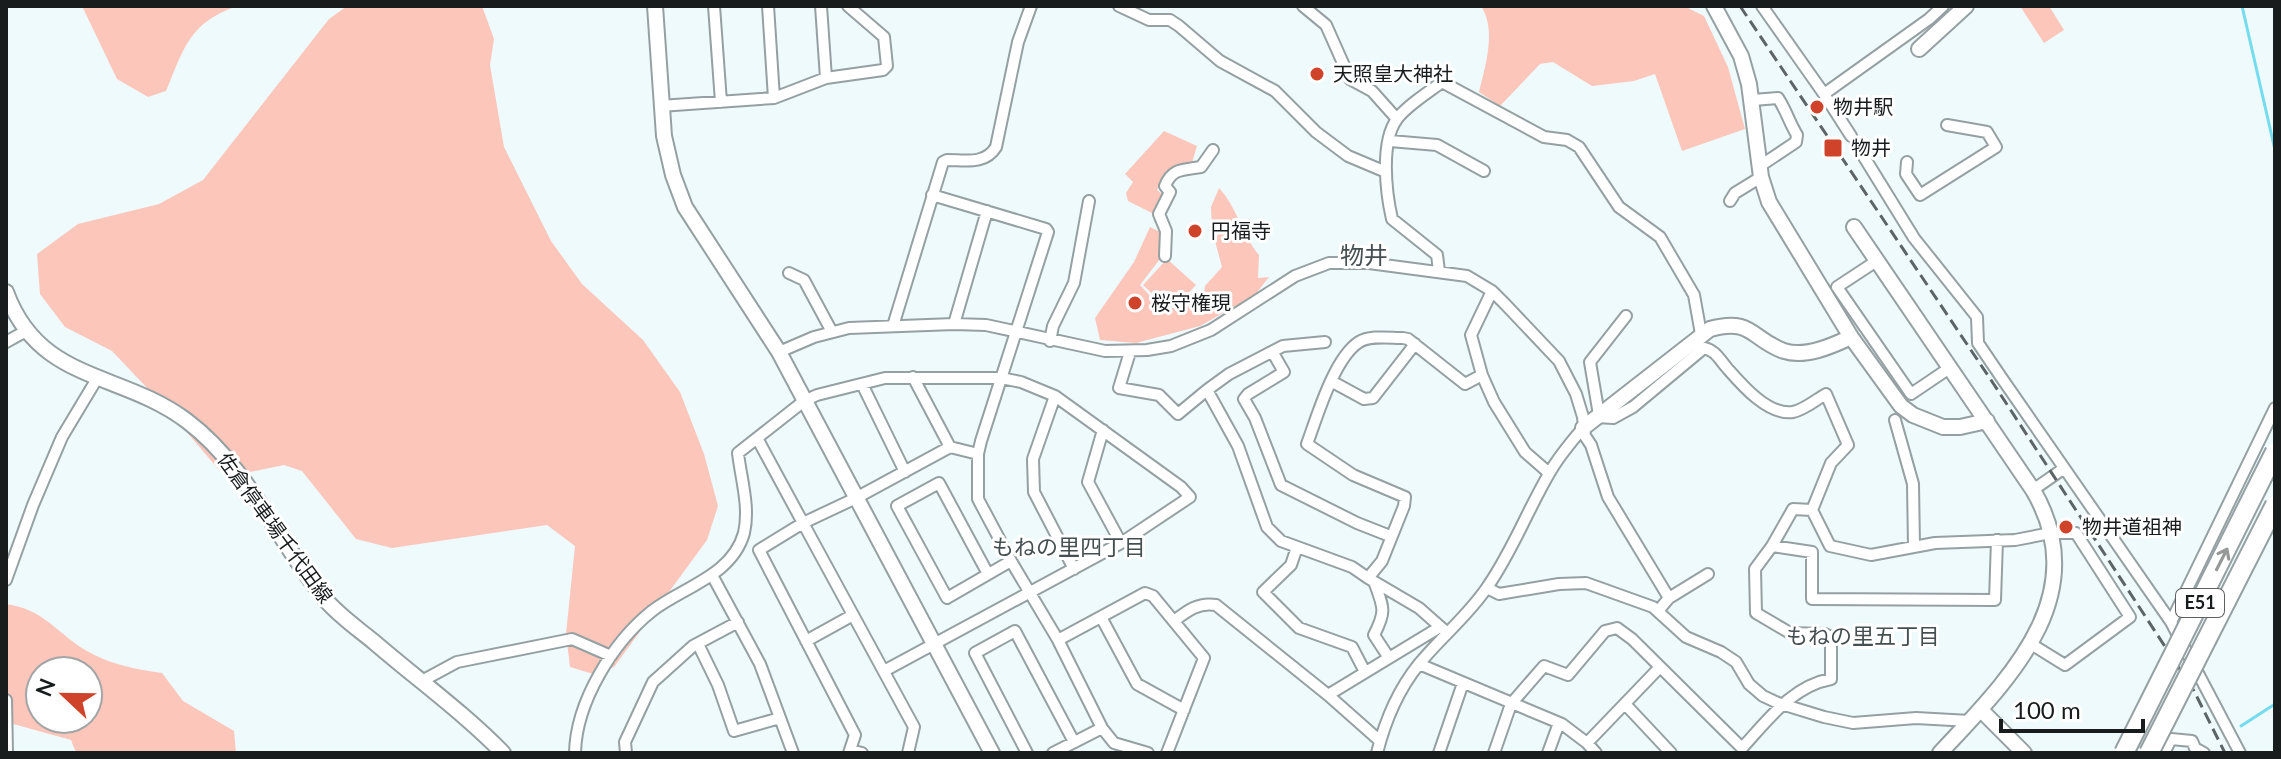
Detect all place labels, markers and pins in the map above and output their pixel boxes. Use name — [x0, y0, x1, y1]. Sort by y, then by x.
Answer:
place label: 天照皇大神社 — [1333, 61, 1453, 85]
marker: 天照皇大神社 — [1308, 65, 1326, 83]
place label: 物井駅 — [1833, 94, 1893, 118]
marker: 物井駅 — [1808, 98, 1826, 116]
place label: 物井 — [1851, 135, 1891, 159]
marker: 物井 — [1822, 137, 1844, 159]
place label: 円福寺 — [1211, 218, 1271, 242]
marker: 円福寺 — [1186, 222, 1204, 240]
place label: 桜守権現 — [1151, 290, 1231, 314]
marker: 桜守権現 — [1126, 294, 1144, 312]
place label: 物井道祖神 — [2082, 514, 2182, 538]
marker: 物井道祖神 — [2057, 518, 2075, 536]

